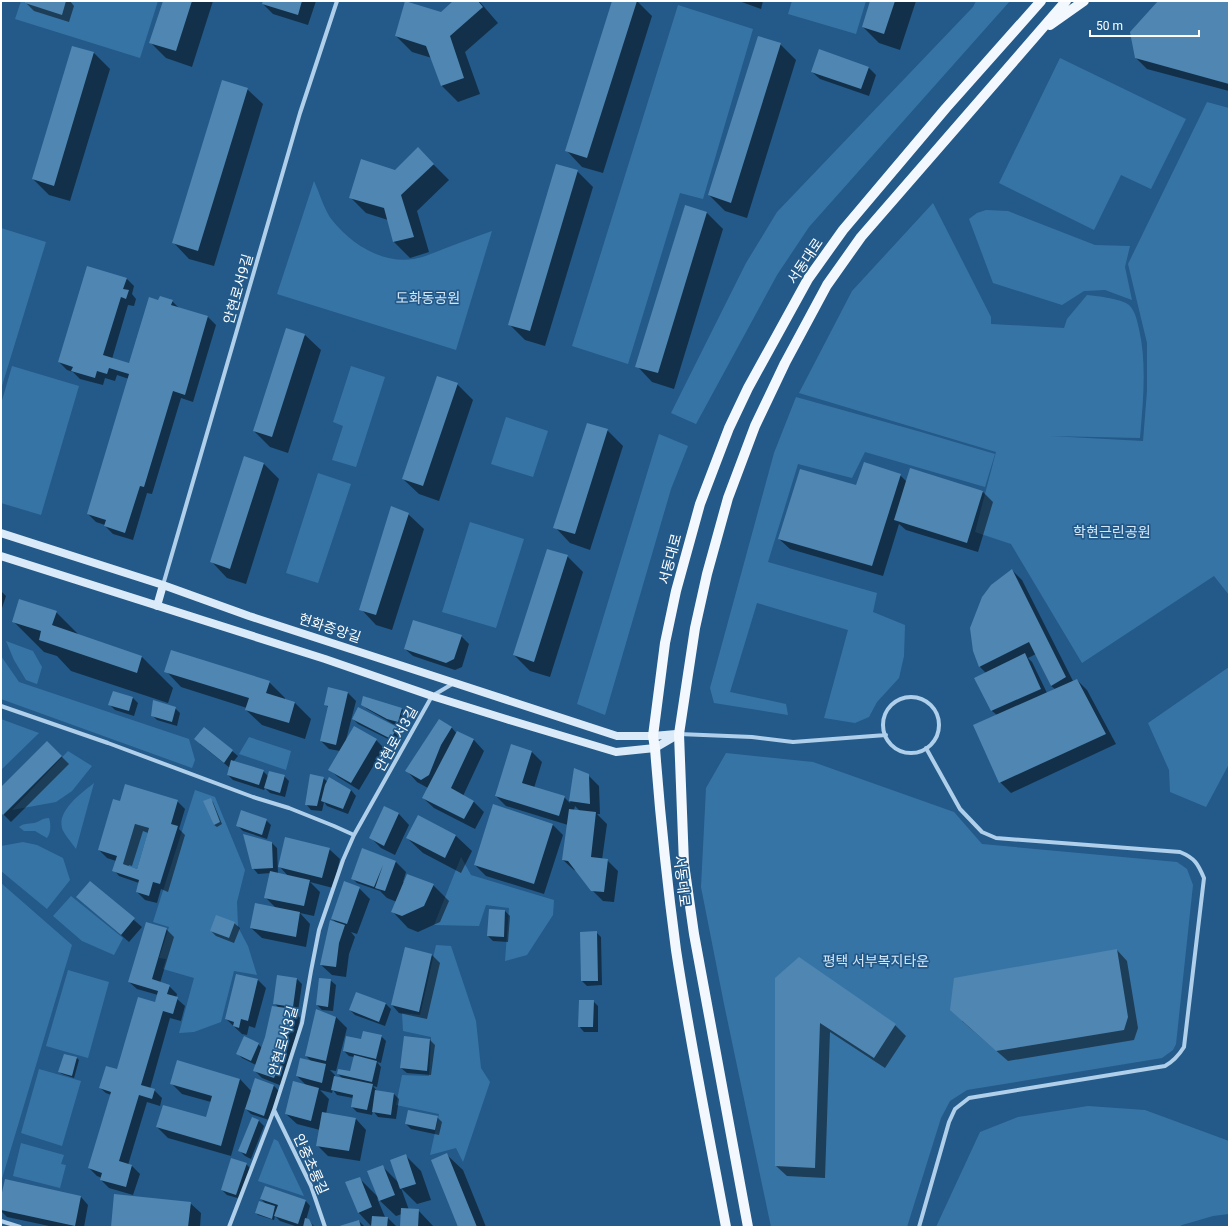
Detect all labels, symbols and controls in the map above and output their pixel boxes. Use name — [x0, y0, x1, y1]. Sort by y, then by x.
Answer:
scale bar — [1090, 12, 1199, 38]
text: 50 m — [1096, 19, 1123, 33]
street label: 서동대로 — [784, 235, 826, 287]
street label: 안현로서9길 — [220, 252, 256, 326]
park label: 도화동공원 — [396, 290, 460, 306]
park label: 학현근린공원 — [1073, 524, 1151, 540]
street label: 서동대로 — [656, 532, 684, 586]
street label: 현화중앙길 — [297, 610, 363, 646]
street label: 안현로서3길 — [371, 704, 421, 774]
street label: 서동대로 — [671, 854, 693, 908]
park label: 평택 서부복지타운 — [823, 953, 929, 969]
street label: 안현로서3길 — [265, 1004, 301, 1078]
street label: 안중초롱길 — [291, 1131, 331, 1197]

